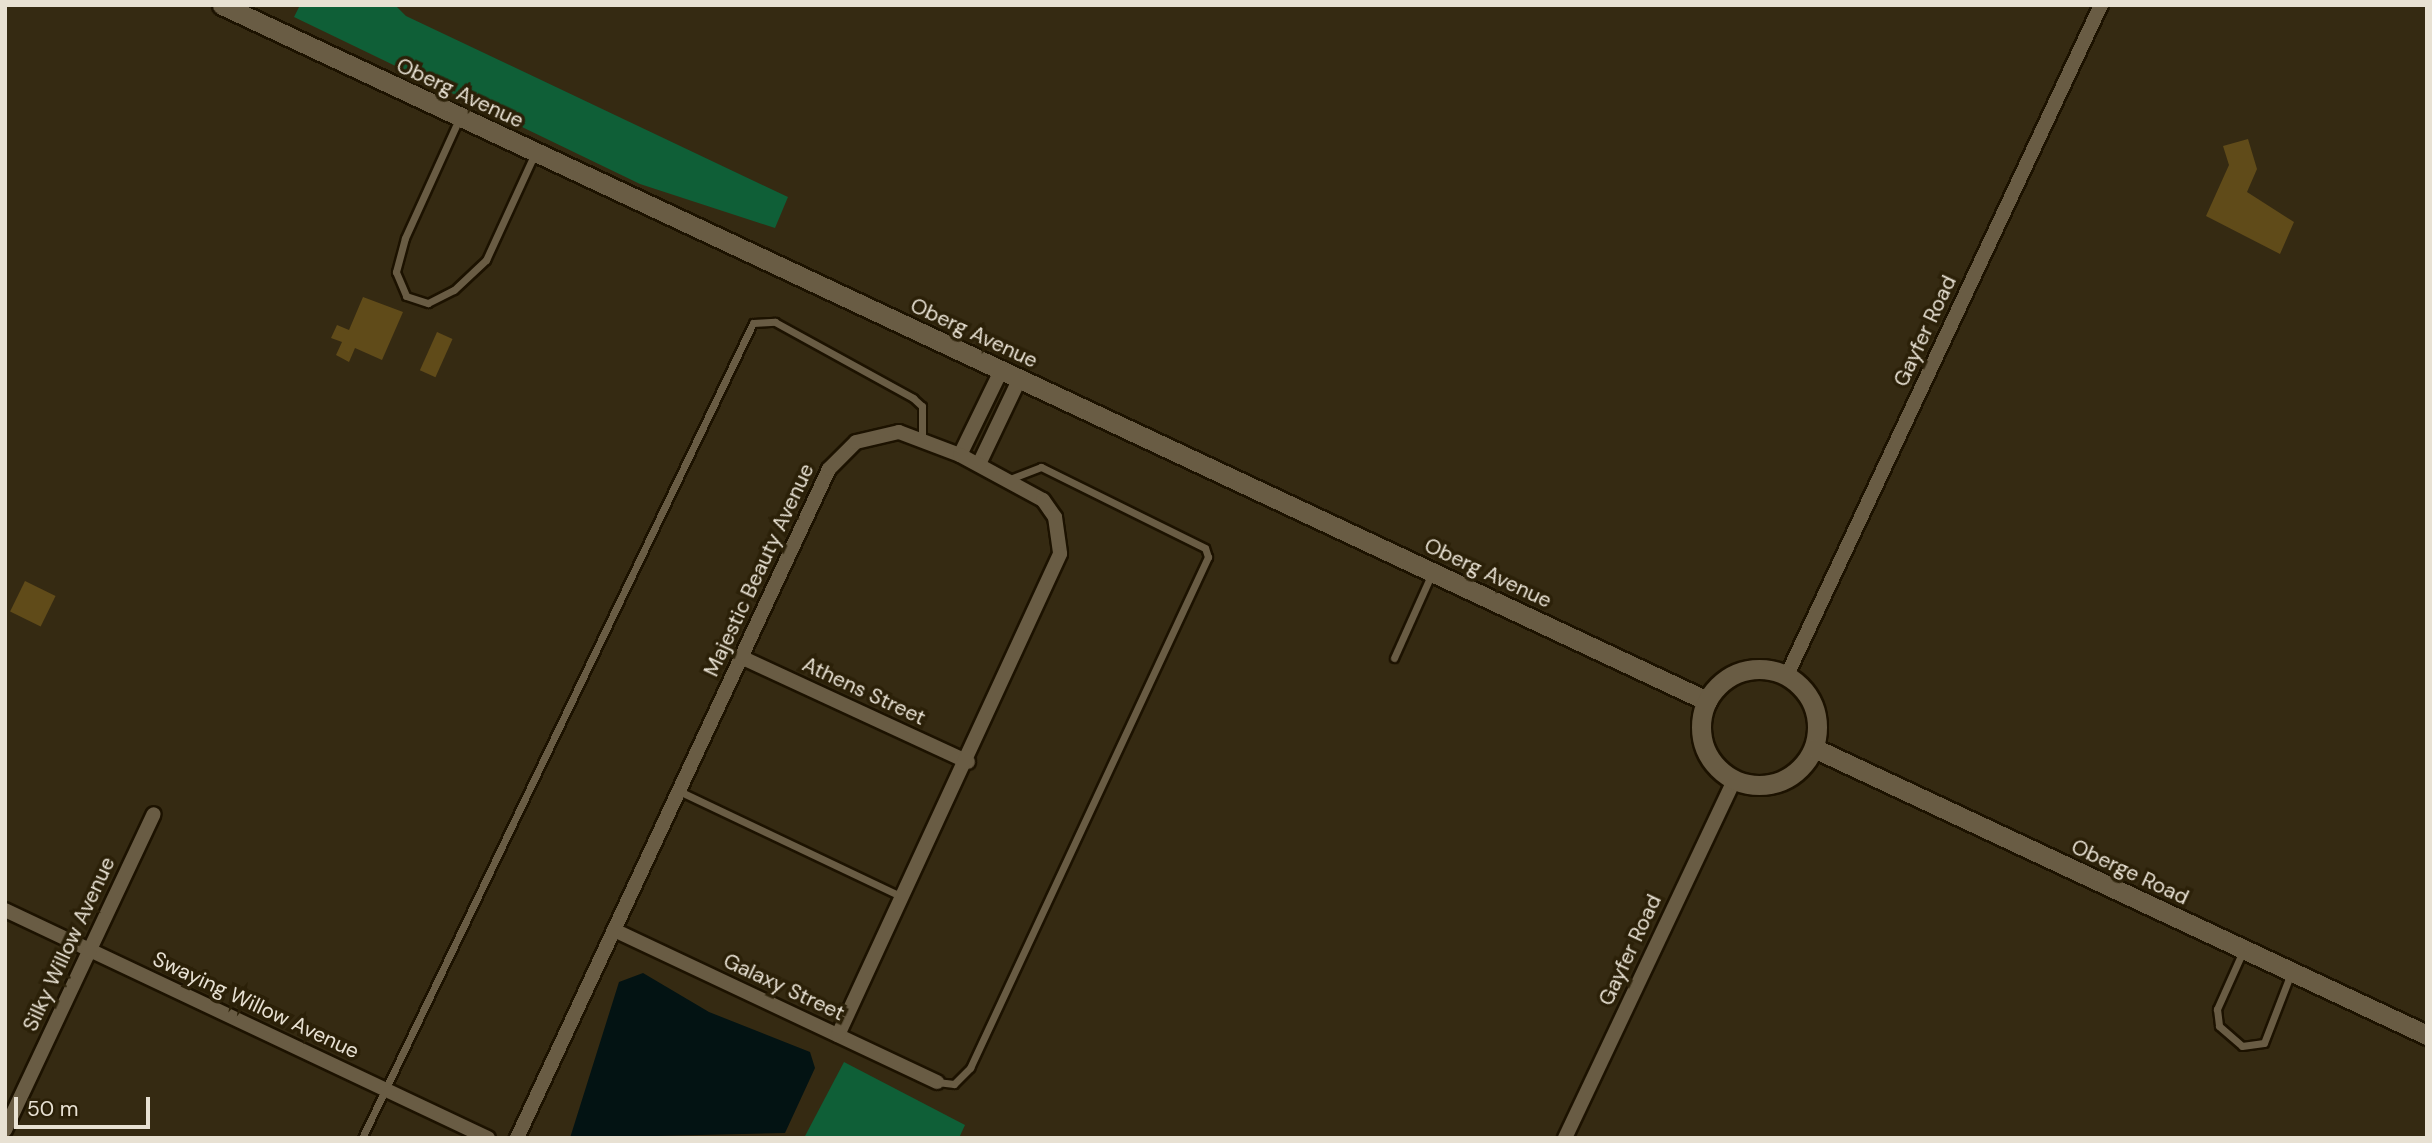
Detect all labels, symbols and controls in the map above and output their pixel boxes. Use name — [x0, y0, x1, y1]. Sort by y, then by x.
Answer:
street label: Oberg Avenue — [392, 53, 528, 133]
street label: Gayfer Road — [1888, 271, 1962, 391]
street label: Oberg Avenue — [906, 293, 1042, 373]
street label: Majestic Beauty Avenue — [699, 460, 819, 680]
street label: Oberg Avenue — [1420, 533, 1556, 613]
street label: Athens Street — [798, 651, 930, 731]
street label: Oberge Road — [2067, 834, 2193, 910]
street label: Silky Willow Avenue — [18, 853, 120, 1035]
street label: Gayfer Road — [1593, 890, 1667, 1010]
street label: Swaying Willow Avenue — [149, 946, 363, 1064]
street label: Galaxy Street — [719, 948, 849, 1026]
scale bar — [18, 1084, 154, 1128]
text: 50 m — [27, 1095, 78, 1123]

